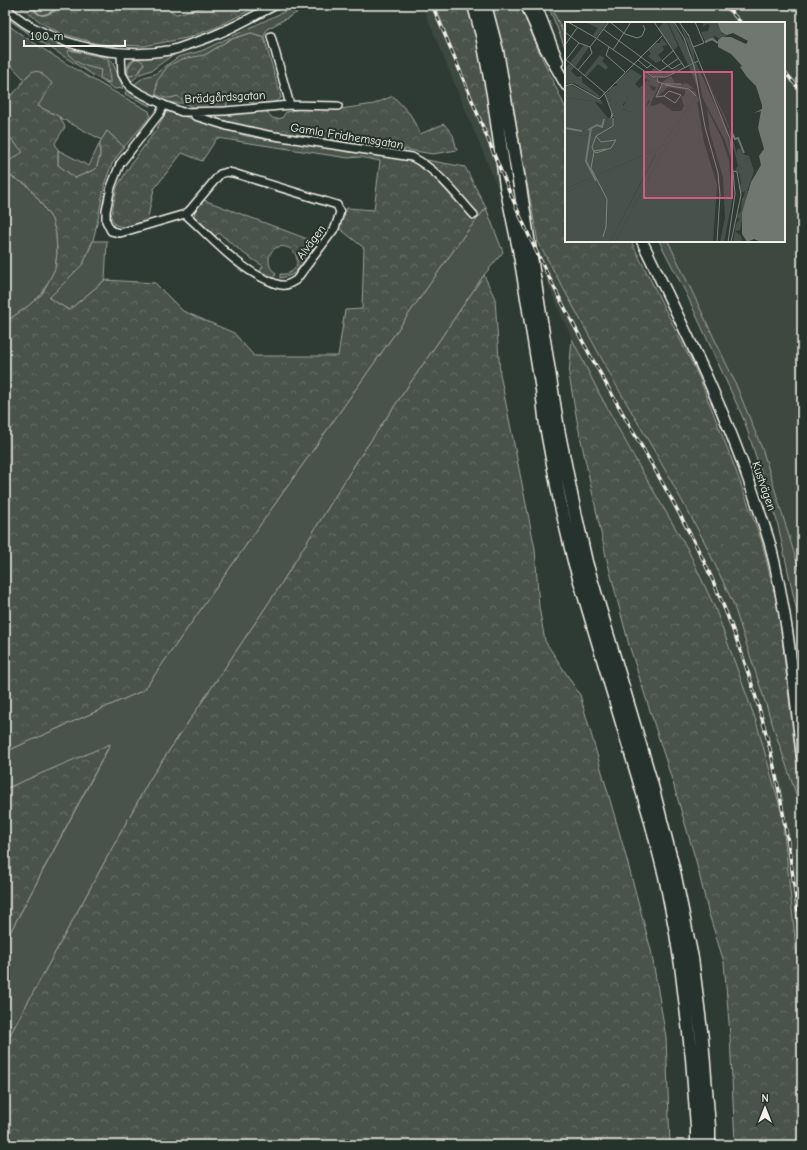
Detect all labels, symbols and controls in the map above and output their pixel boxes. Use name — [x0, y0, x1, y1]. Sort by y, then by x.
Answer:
scale bar — [24, 22, 125, 48]
inset map — [565, 22, 785, 242]
text: 100 m — [30, 29, 63, 43]
street label: Brädgårdsgatan — [184, 88, 266, 106]
street label: Gamla Fridhemsgatan — [290, 120, 404, 152]
street label: Alvägen — [294, 222, 328, 262]
street label: Kustvägen — [749, 459, 779, 513]
north arrow — [745, 1088, 785, 1128]
text: N — [761, 1092, 769, 1105]

